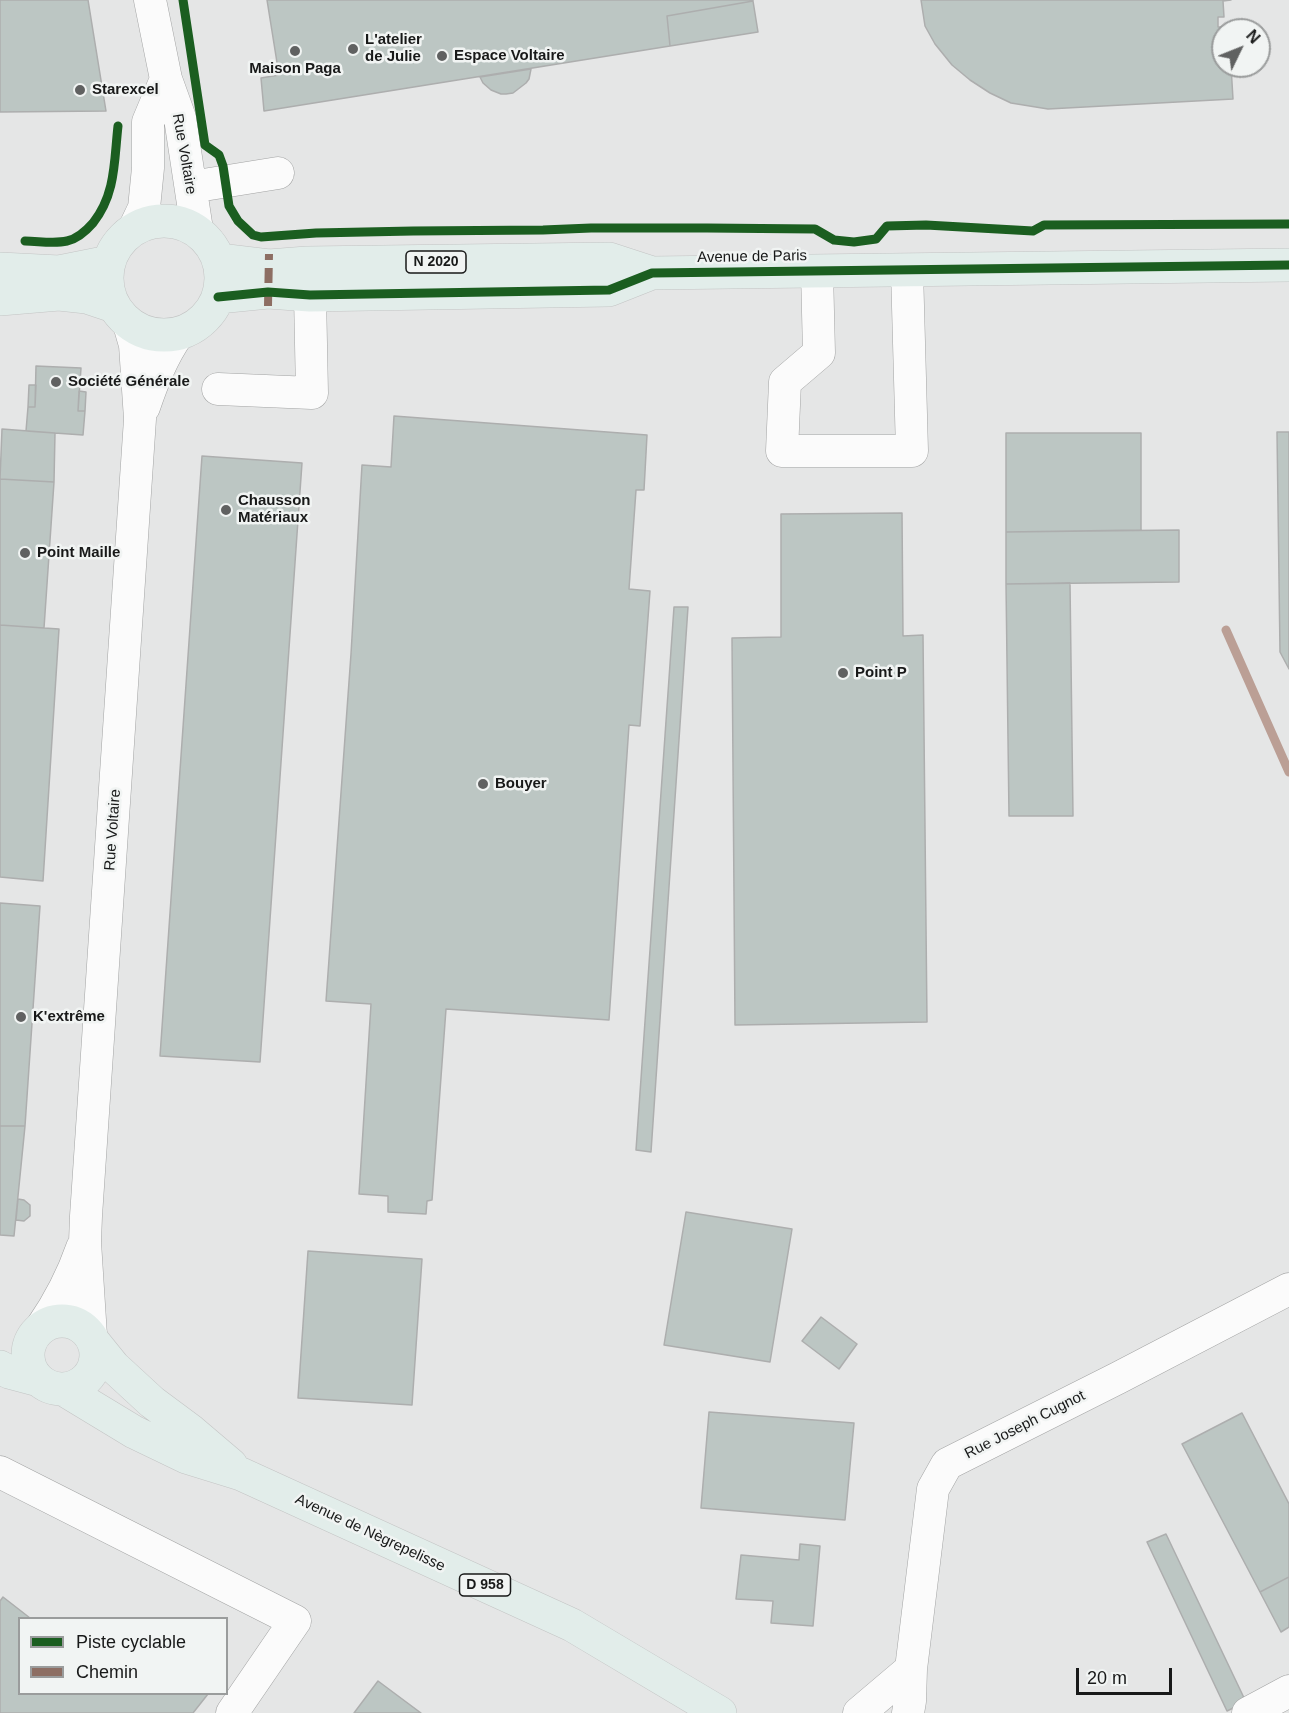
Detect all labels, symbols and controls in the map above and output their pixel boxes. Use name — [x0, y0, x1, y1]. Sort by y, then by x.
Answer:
north arrow — [1211, 18, 1271, 78]
text: N — [1243, 27, 1263, 47]
place label: L'atelier de Julie — [365, 31, 422, 66]
marker: L'atelier de Julie — [346, 42, 360, 56]
marker: Maison Paga — [288, 44, 302, 58]
place label: Espace Voltaire — [454, 47, 565, 65]
marker: Espace Voltaire — [435, 49, 449, 63]
place label: Maison Paga — [249, 60, 341, 78]
place label: Starexcel — [92, 81, 159, 99]
marker: Starexcel — [73, 83, 87, 97]
street label: Rue Voltaire — [168, 112, 200, 196]
street label: Avenue de Paris — [697, 247, 807, 267]
road number: N 2020 — [406, 251, 466, 273]
place label: Société Générale — [68, 373, 190, 391]
marker: Société Générale — [49, 375, 63, 389]
place label: Chausson Matériaux — [238, 492, 311, 527]
marker: Chausson Matériaux — [219, 503, 233, 517]
place label: Point Maille — [37, 544, 120, 562]
marker: Point Maille — [18, 546, 32, 560]
place label: Point P — [855, 664, 907, 682]
marker: Point P — [836, 666, 850, 680]
place label: Bouyer — [495, 775, 547, 793]
marker: Bouyer — [476, 777, 490, 791]
street label: Rue Voltaire — [101, 789, 125, 871]
place label: K'extrême — [33, 1008, 105, 1026]
marker: K'extrême — [14, 1010, 28, 1024]
street label: Rue Joseph Cugnot — [962, 1387, 1088, 1463]
street label: Avenue de Nègrepelisse — [292, 1490, 448, 1576]
road number: D 958 — [460, 1574, 510, 1596]
legend — [18, 1617, 228, 1695]
text: Piste cyclable — [76, 1632, 186, 1652]
scale bar — [1079, 1656, 1175, 1694]
text: Chemin — [76, 1662, 138, 1682]
text: 20 m — [1087, 1668, 1127, 1688]

